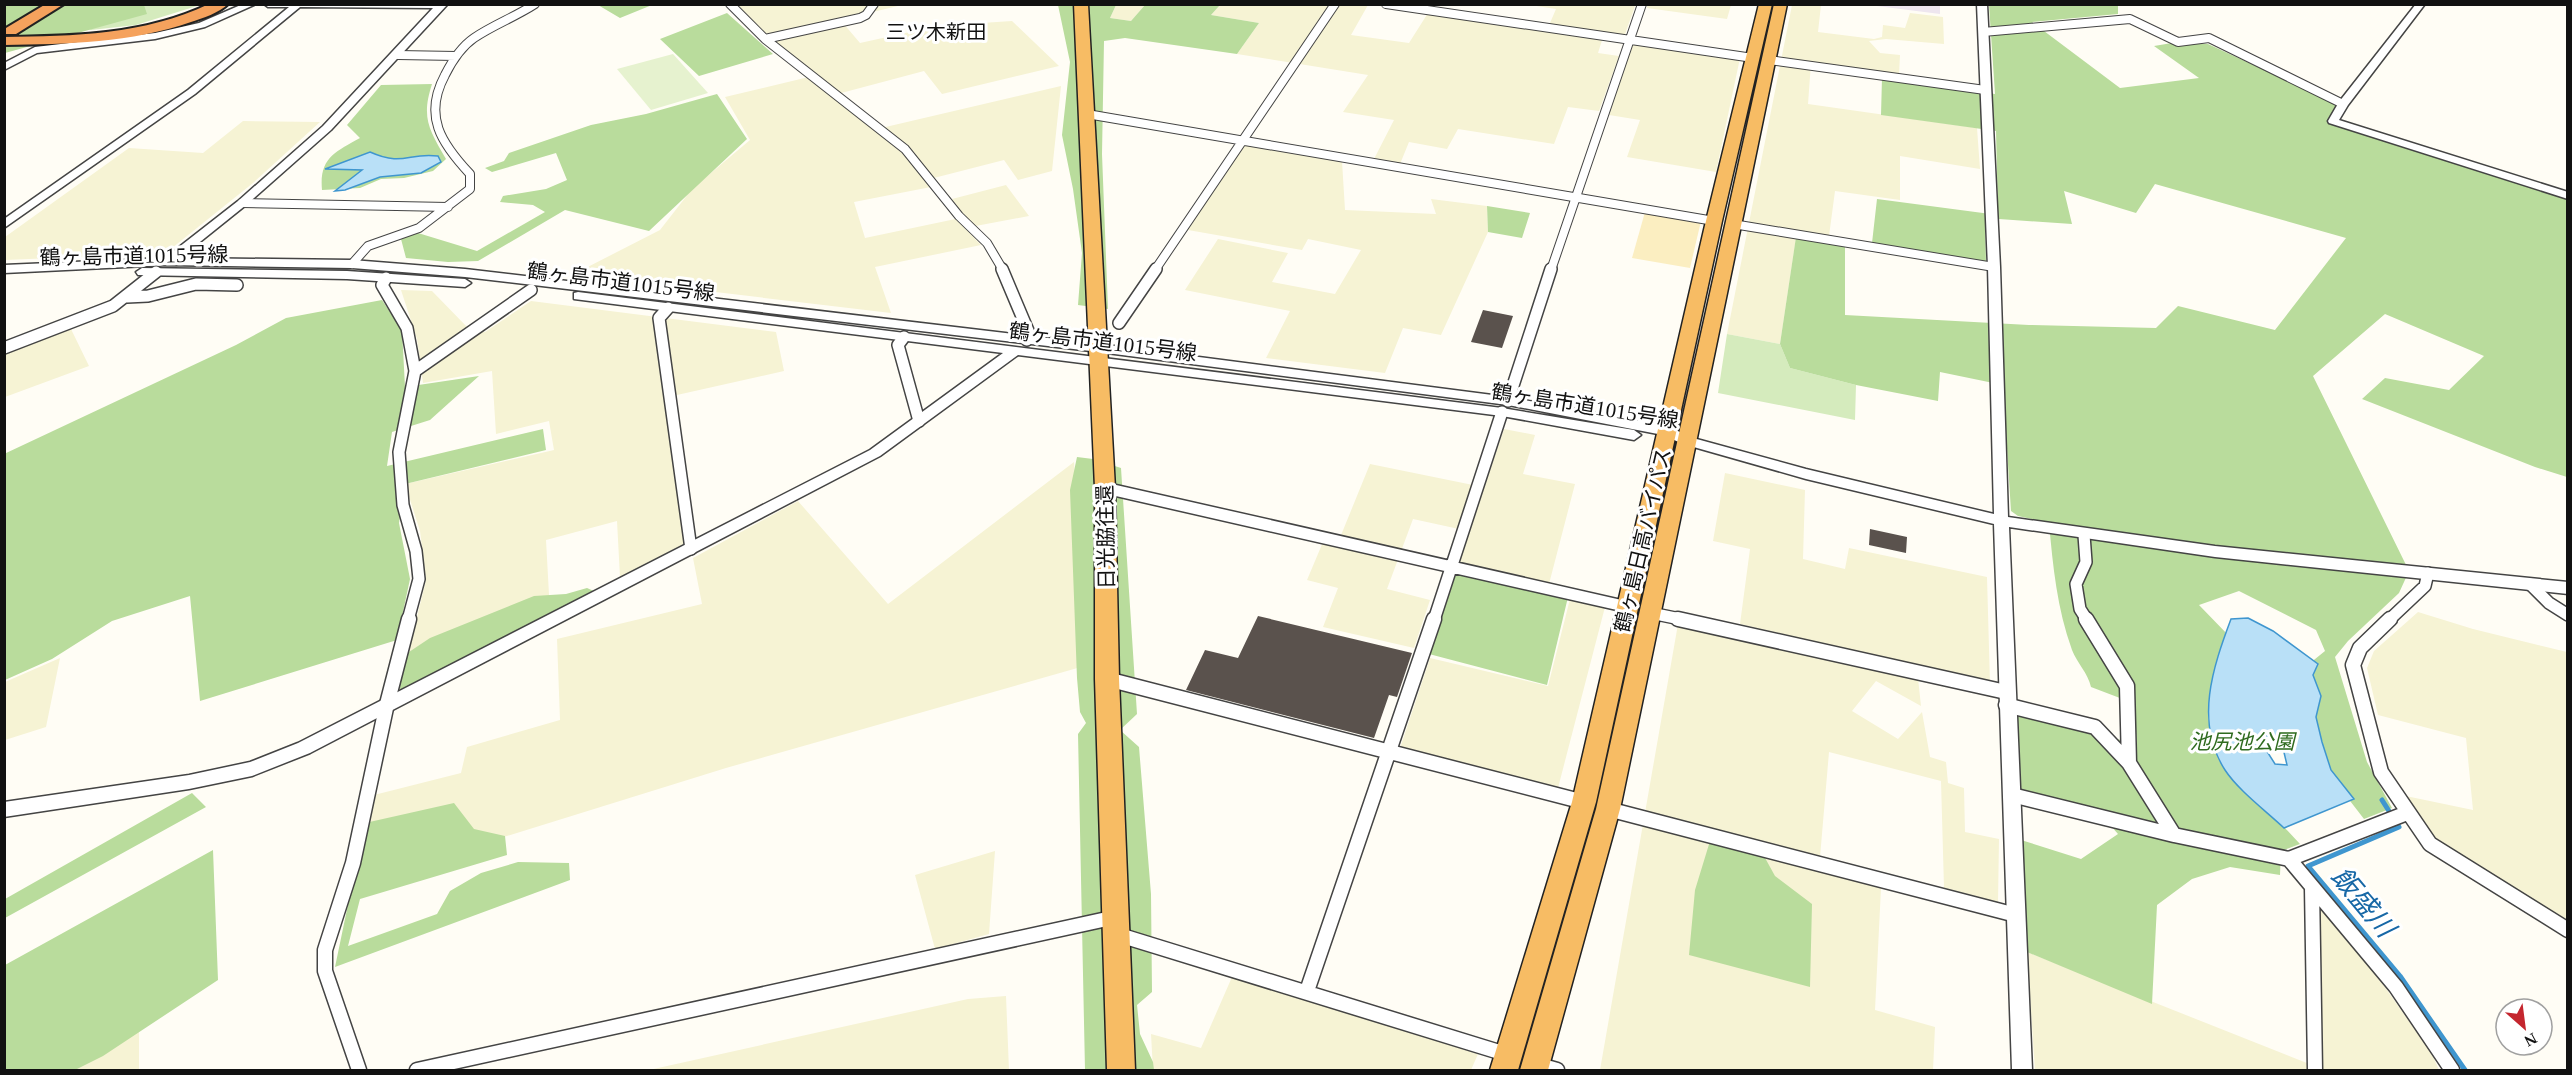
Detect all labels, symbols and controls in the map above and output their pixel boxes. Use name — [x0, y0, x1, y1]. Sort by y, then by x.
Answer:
district label: 三ツ木新田 — [886, 21, 986, 43]
street label: 鶴ヶ島市道1015号線 — [39, 242, 229, 270]
street label: 鶴ヶ島市道1015号線 — [526, 259, 716, 305]
street label: 鶴ヶ島市道1015号線 — [1008, 319, 1198, 365]
street label: 鶴ヶ島市道1015号線 — [1490, 379, 1680, 433]
street label: 鶴ヶ島日高バイパス — [1610, 445, 1676, 635]
street label: 日光脇往還 — [1093, 484, 1119, 590]
park label: 池尻池公園 — [2190, 730, 2297, 754]
water label: 飯盛川 — [2325, 861, 2402, 945]
north arrow — [2494, 997, 2554, 1057]
text: N — [2521, 1030, 2540, 1050]

